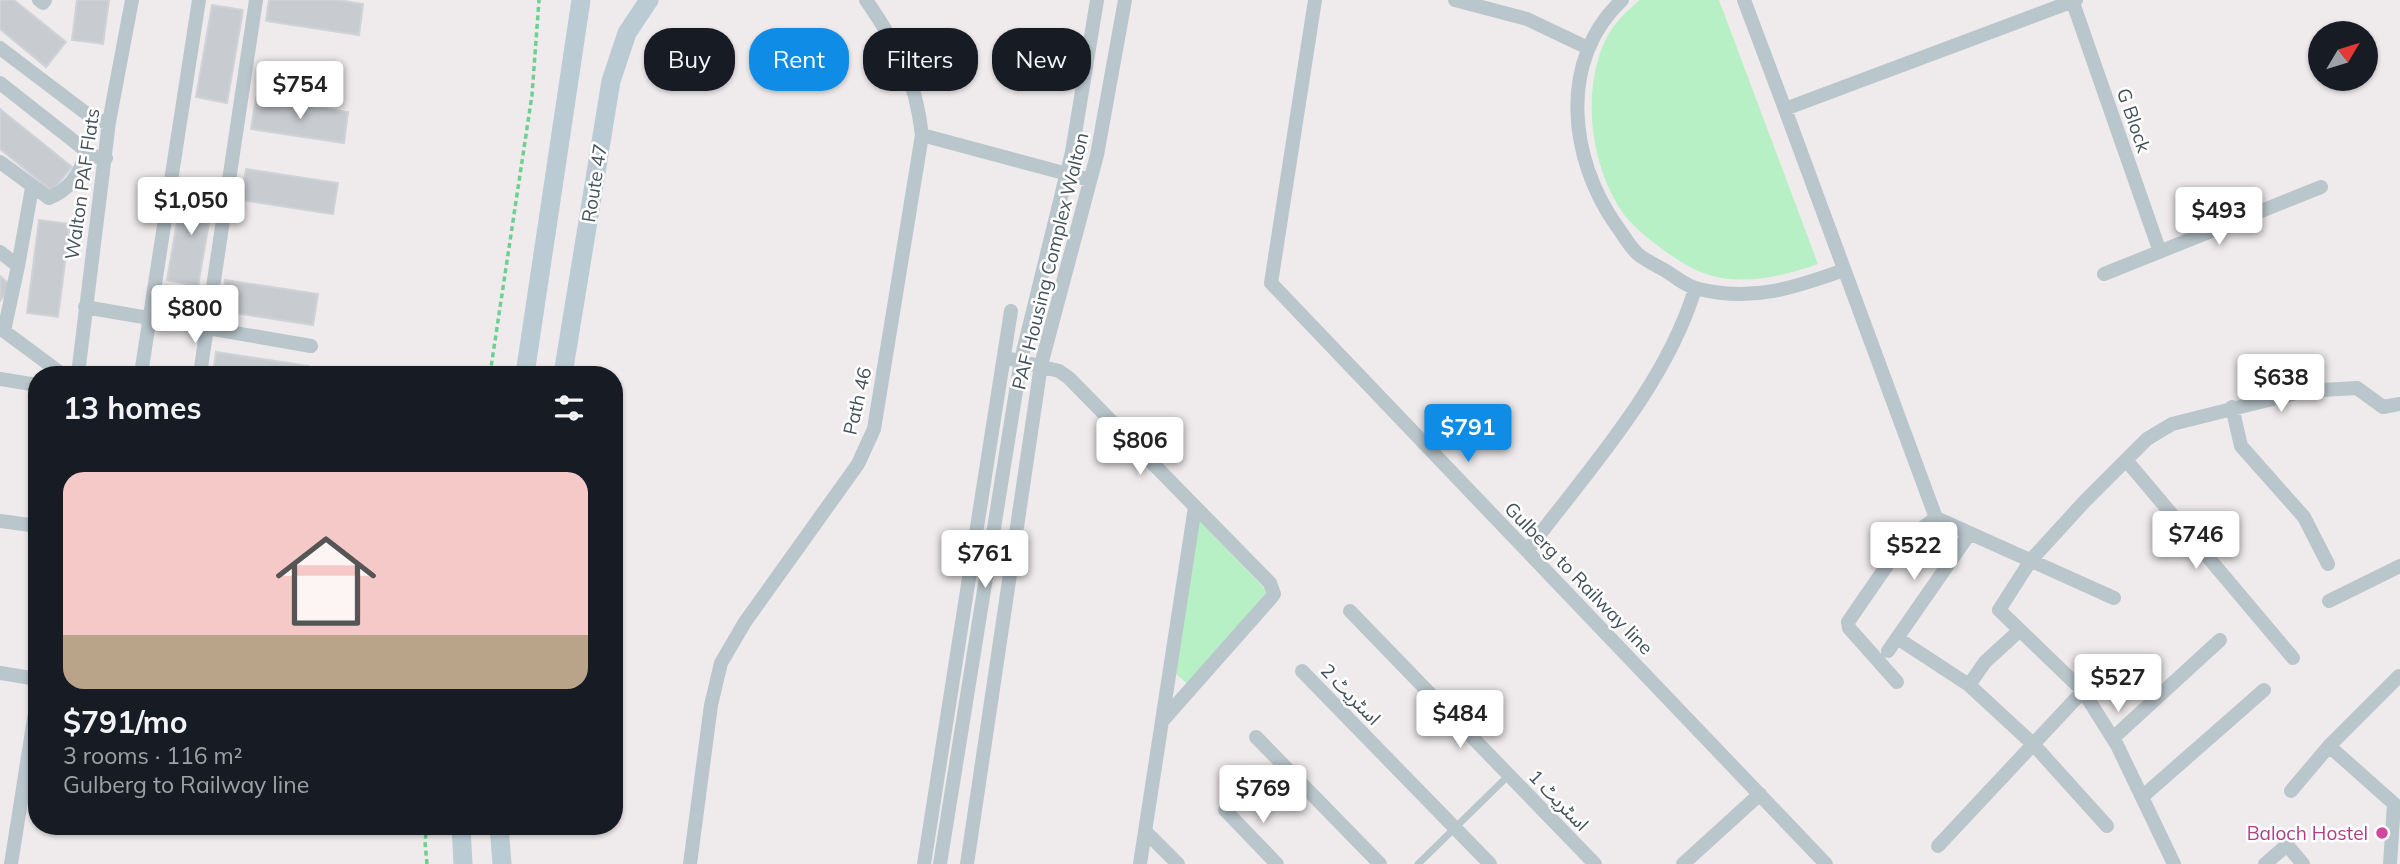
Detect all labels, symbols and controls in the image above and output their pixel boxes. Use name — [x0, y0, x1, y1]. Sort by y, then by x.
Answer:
north arrow — [2308, 21, 2378, 91]
map controls — [2308, 21, 2378, 91]
chip: Buy — [644, 28, 735, 91]
chip: Rent — [749, 28, 849, 91]
chip: Filters — [863, 28, 978, 91]
chip: New — [992, 28, 1091, 91]
pin: $754 — [259, 61, 341, 121]
text: $754 — [272, 69, 328, 98]
street label: G Block — [2112, 85, 2156, 155]
street label: Walton PAF Flats — [59, 107, 105, 261]
street label: PAF Housing Complex Walton — [1006, 130, 1094, 392]
street label: Route 47 — [576, 142, 612, 224]
pin: $1,050 — [134, 177, 248, 237]
text: $1,050 — [154, 185, 228, 214]
pin: $493 — [2178, 188, 2260, 247]
text: $493 — [2191, 195, 2247, 224]
pin: $800 — [154, 286, 236, 345]
text: $800 — [167, 293, 223, 322]
pin: $638 — [2240, 354, 2322, 414]
text: $638 — [2253, 362, 2309, 391]
street label: Path 46 — [838, 365, 876, 437]
text: 13 homes — [63, 389, 202, 427]
icon: filters — [550, 389, 588, 427]
pin: $791 — [1427, 405, 1509, 464]
text: $791 — [1440, 412, 1496, 441]
pin: $806 — [1099, 418, 1181, 477]
text: $806 — [1112, 425, 1168, 454]
street label: Gulberg to Railway line — [1500, 496, 1658, 660]
pin: $746 — [2155, 512, 2237, 571]
icon: home — [263, 518, 389, 644]
text: $746 — [2168, 519, 2224, 548]
pin: $522 — [1873, 522, 1955, 582]
pin: $761 — [944, 530, 1026, 590]
text: $522 — [1886, 530, 1942, 559]
text: $761 — [957, 538, 1013, 567]
pin: $527 — [2077, 654, 2159, 714]
street label: اسٹریٹ 2 — [1316, 658, 1386, 730]
text: $527 — [2090, 662, 2146, 691]
pin: $484 — [1419, 690, 1501, 750]
text: $484 — [1432, 698, 1488, 727]
text: $791/mo — [63, 703, 187, 741]
text: 3 rooms · 116 m² — [63, 741, 243, 770]
street label: اسٹریٹ 1 — [1524, 764, 1594, 836]
pin: $769 — [1222, 766, 1304, 825]
text: Gulberg to Railway line — [63, 770, 309, 799]
text: $769 — [1235, 773, 1291, 802]
place label: Baloch Hostel — [2247, 821, 2368, 845]
marker: Baloch Hostel — [2374, 825, 2390, 841]

